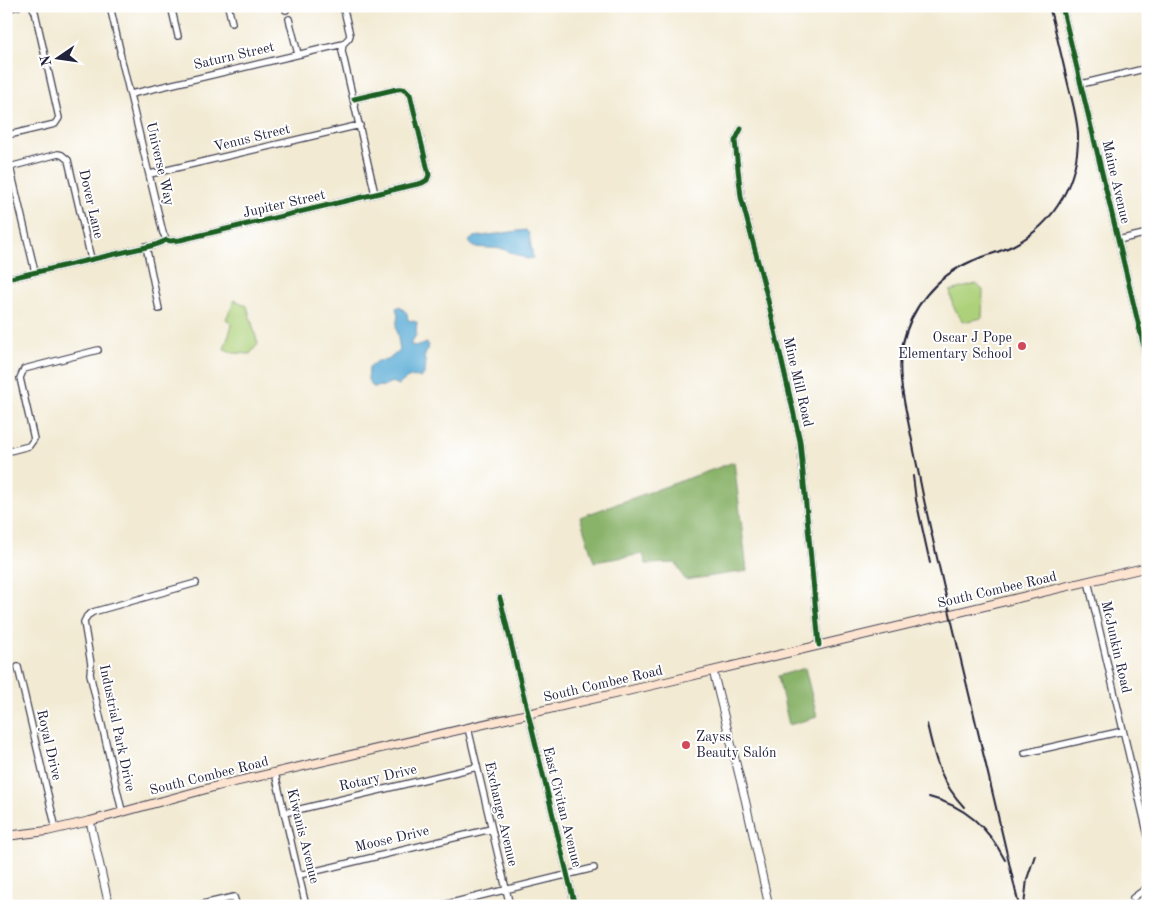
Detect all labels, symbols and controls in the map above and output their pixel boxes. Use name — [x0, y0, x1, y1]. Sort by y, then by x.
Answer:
north arrow — [32, 32, 82, 82]
street label: Saturn Street — [192, 40, 276, 72]
text: N — [38, 54, 54, 67]
street label: Universe Way — [144, 121, 177, 208]
street label: Venus Street — [212, 122, 292, 154]
street label: Maine Avenue — [1100, 139, 1132, 225]
street label: Dover Lane — [76, 168, 106, 240]
street label: Jupiter Street — [241, 188, 327, 220]
place label: Oscar J Pope Elementary School — [898, 331, 1012, 361]
street label: Mine Mill Road — [781, 336, 815, 428]
marker: Oscar J Pope Elementary School — [1016, 340, 1028, 352]
street label: South Combee Road — [936, 569, 1058, 611]
street label: McJunkin Road — [1099, 600, 1133, 694]
street label: Industrial Park Drive — [97, 663, 137, 793]
street label: South Combee Road — [542, 663, 664, 705]
street label: Royal Drive — [34, 708, 64, 782]
place label: Zayss Beauty Salón — [696, 730, 777, 760]
marker: Zayss Beauty Salón — [680, 739, 692, 751]
street label: East Civitan Avenue — [540, 745, 584, 869]
street label: South Combee Road — [148, 754, 270, 798]
street label: Exchange Avenue — [482, 760, 520, 868]
street label: Rotary Drive — [338, 762, 418, 794]
street label: Kiwanis Avenue — [284, 787, 322, 885]
street label: Moose Drive — [354, 824, 430, 854]

